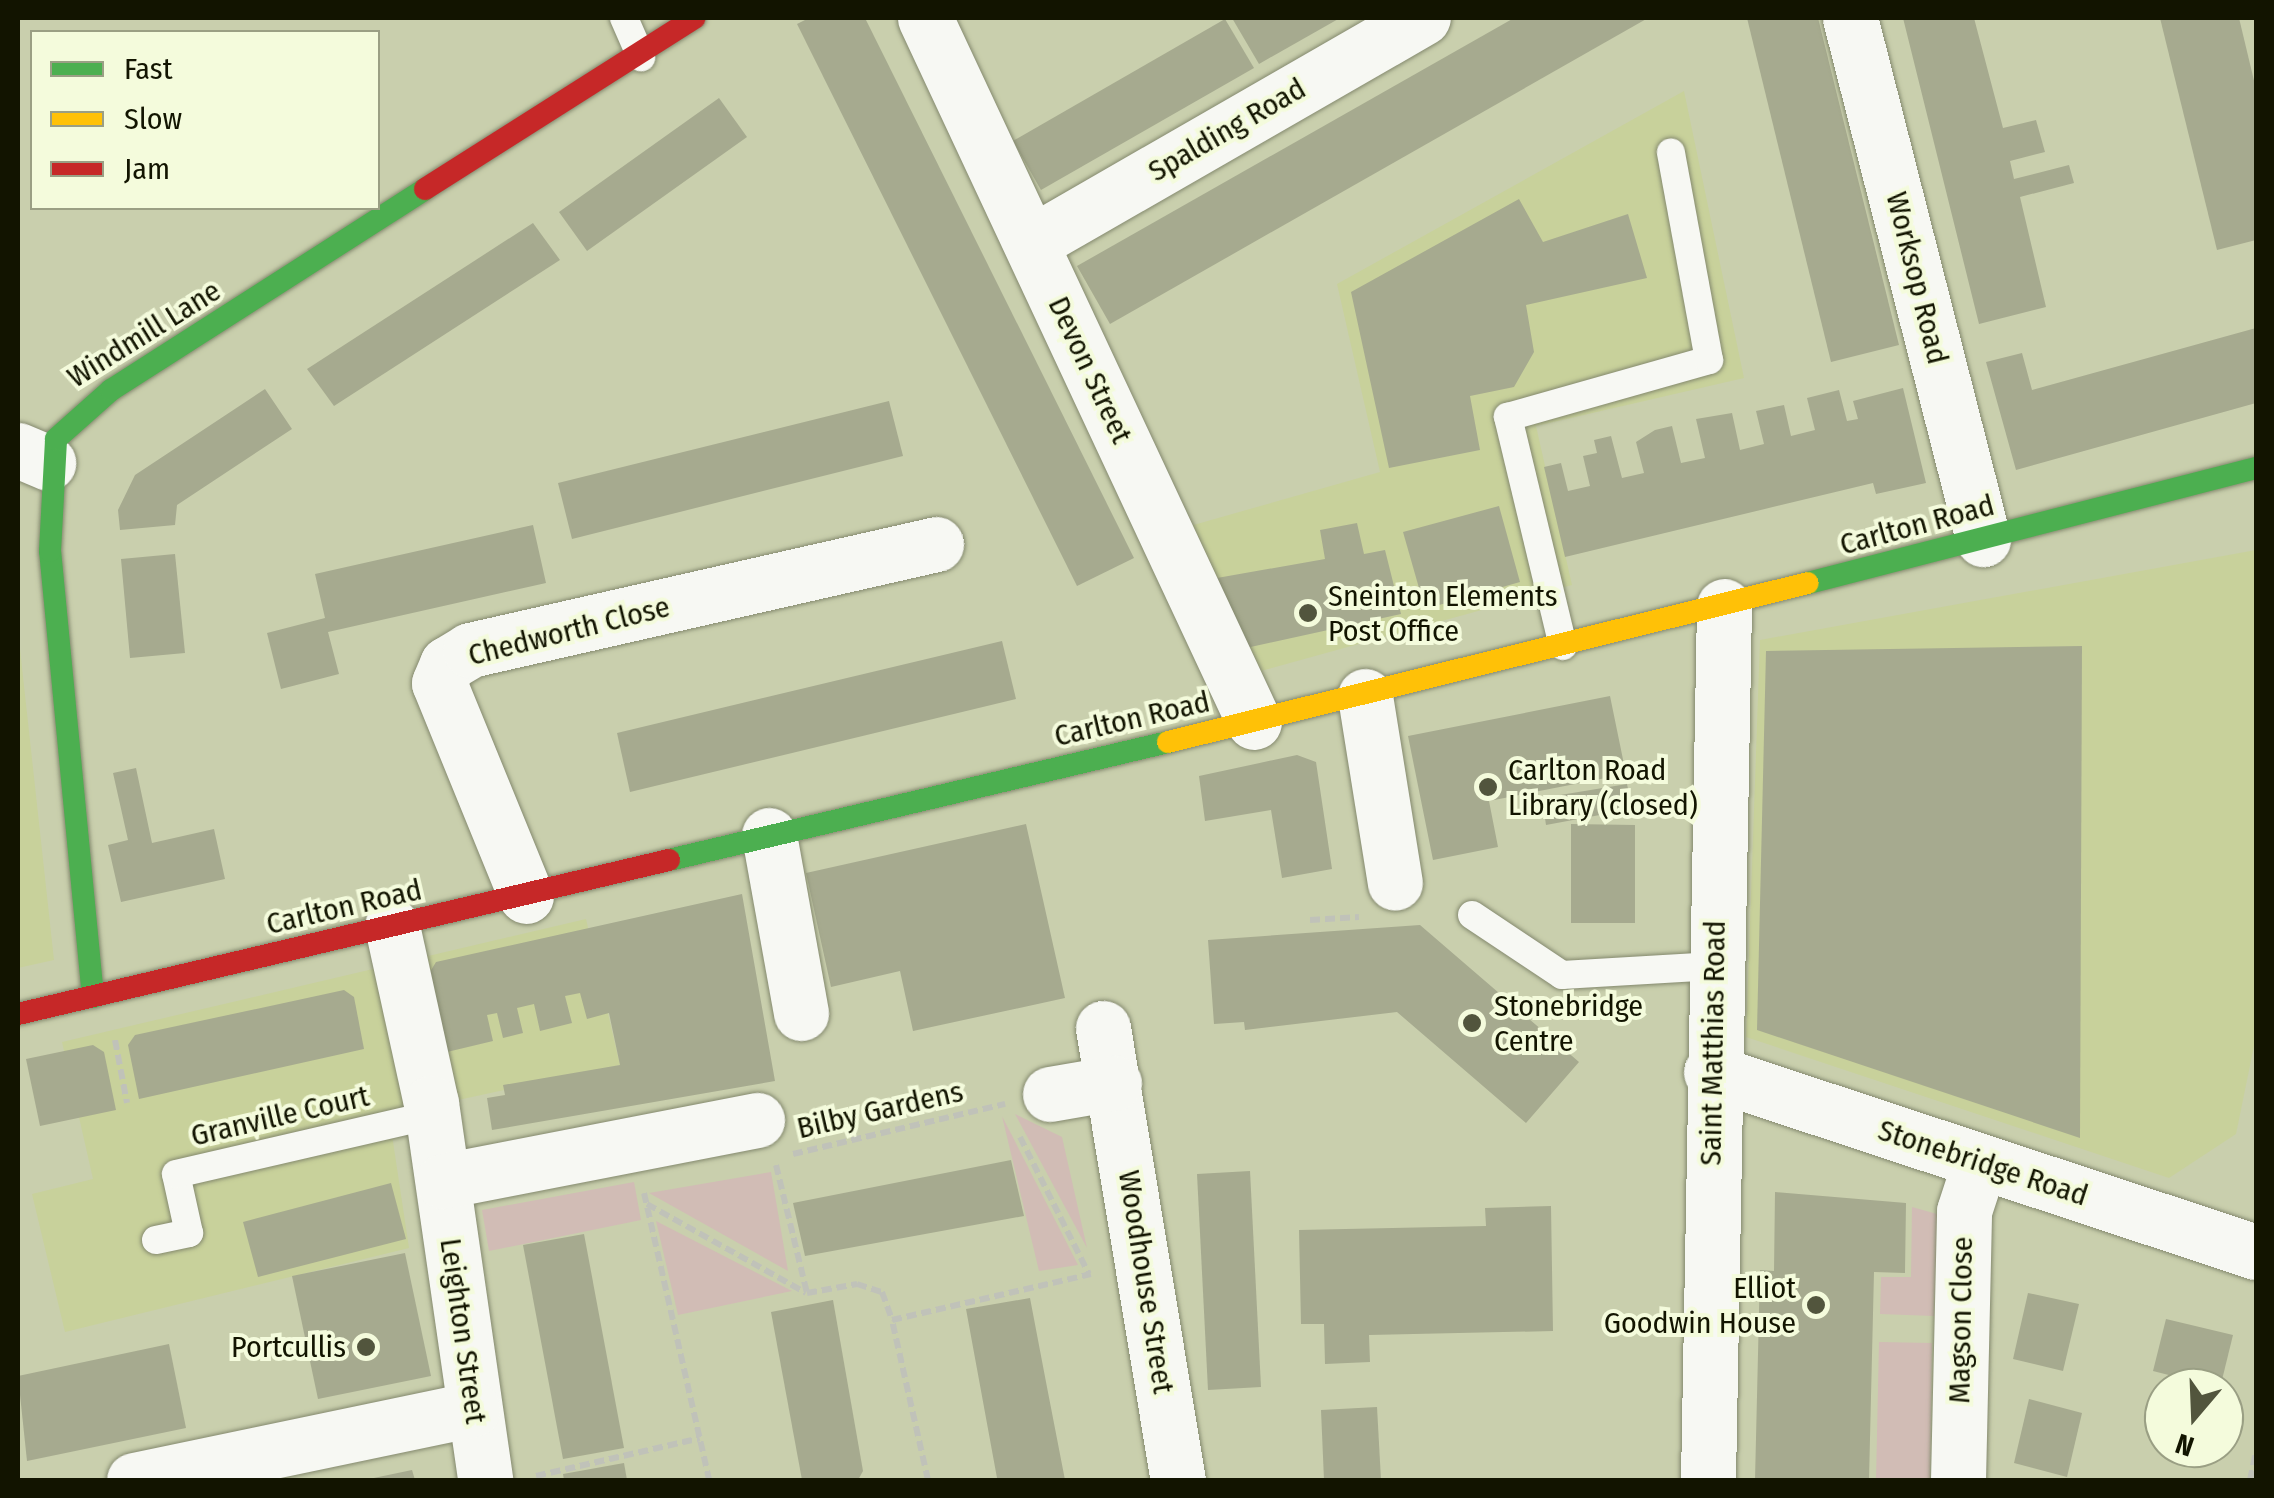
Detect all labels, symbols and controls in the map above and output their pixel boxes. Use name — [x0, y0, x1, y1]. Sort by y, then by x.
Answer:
legend — [30, 30, 380, 210]
text: Fast — [124, 51, 172, 87]
street label: Spalding Road — [1142, 71, 1312, 189]
text: Slow — [124, 101, 182, 137]
text: Jam — [124, 151, 170, 187]
street label: Worksop Road — [1878, 188, 1956, 368]
street label: Windmill Lane — [61, 273, 227, 395]
street label: Devon Street — [1040, 291, 1140, 449]
street label: Carlton Road — [1836, 487, 1998, 563]
place label: Sneinton Elements Post Office — [1328, 578, 1558, 648]
street label: Chedworth Close — [465, 589, 673, 673]
marker: Sneinton Elements Post Office — [1297, 602, 1319, 624]
street label: Carlton Road — [1051, 684, 1213, 754]
place label: Carlton Road Library (closed) — [1508, 752, 1698, 822]
marker: Carlton Road Library (closed) — [1477, 776, 1499, 798]
street label: Carlton Road — [263, 872, 425, 942]
street label: Saint Matthias Road — [1693, 920, 1733, 1166]
place label: Stonebridge Centre — [1494, 988, 1643, 1058]
marker: Stonebridge Centre — [1459, 1010, 1485, 1036]
street label: Bilby Gardens — [794, 1073, 966, 1147]
street label: Granville Court — [187, 1078, 373, 1154]
street label: Stonebridge Road — [1874, 1112, 2092, 1214]
street label: Woodhouse Street — [1111, 1168, 1181, 1396]
street label: Leighton Street — [432, 1236, 494, 1426]
street label: Magson Close — [1942, 1236, 1980, 1404]
place label: Elliot Goodwin House — [1604, 1270, 1796, 1340]
marker: Elliot Goodwin House — [1805, 1294, 1827, 1316]
place label: Portcullis — [231, 1329, 346, 1365]
marker: Portcullis — [355, 1336, 377, 1358]
north arrow — [2144, 1368, 2244, 1468]
text: N — [2171, 1427, 2198, 1463]

